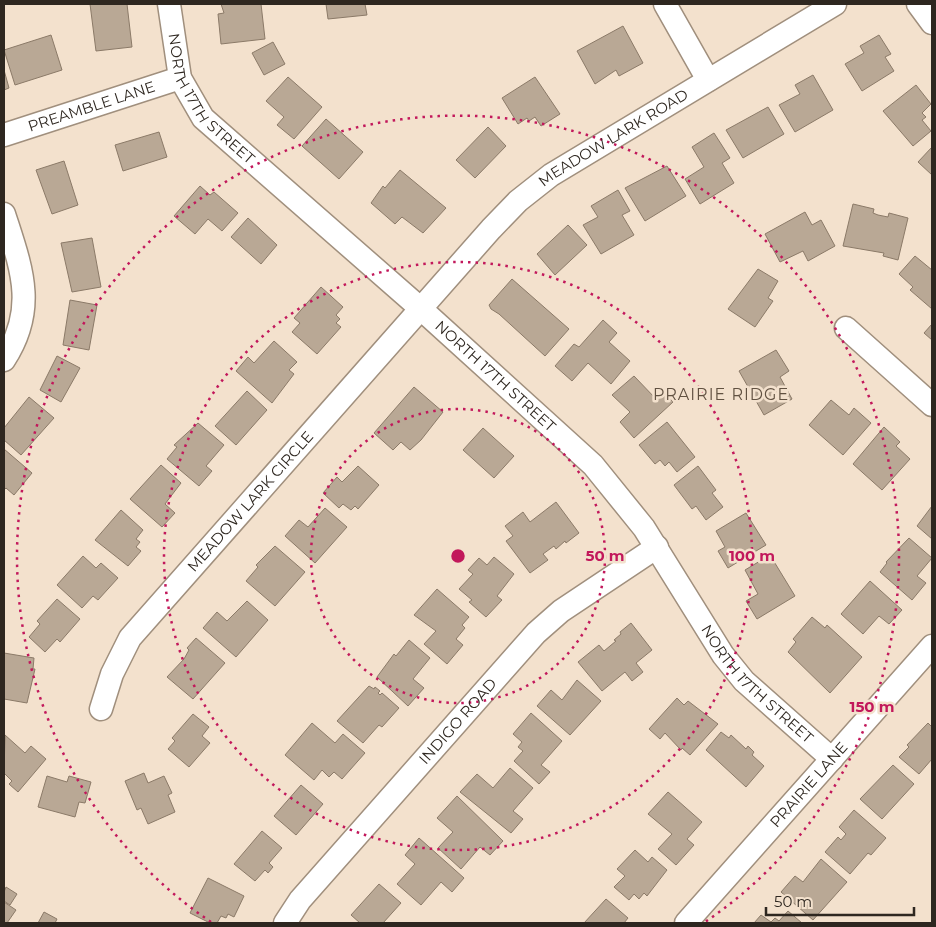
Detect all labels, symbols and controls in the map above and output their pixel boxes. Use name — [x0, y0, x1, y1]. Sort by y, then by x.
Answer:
street label: NORTH 17TH STREET — [164, 32, 259, 168]
street label: PREAMBLE LANE — [25, 77, 157, 136]
street label: MEADOW LARK ROAD — [534, 85, 692, 190]
street label: NORTH 17TH STREET — [431, 316, 560, 436]
district label: PRAIRIE RIDGE — [653, 385, 789, 404]
street label: MEADOW LARK CIRCLE — [183, 427, 317, 575]
text: 50 m — [585, 546, 625, 565]
text: 100 m — [729, 546, 775, 565]
centre of rings — [449, 547, 467, 565]
street label: NORTH 17TH STREET — [697, 621, 818, 747]
street label: INDIGO ROAD — [415, 674, 501, 768]
text: 150 m — [850, 697, 894, 716]
street label: PRAIRIE LANE — [766, 738, 851, 831]
scale bar — [766, 884, 914, 916]
text: 50 m — [774, 892, 812, 911]

